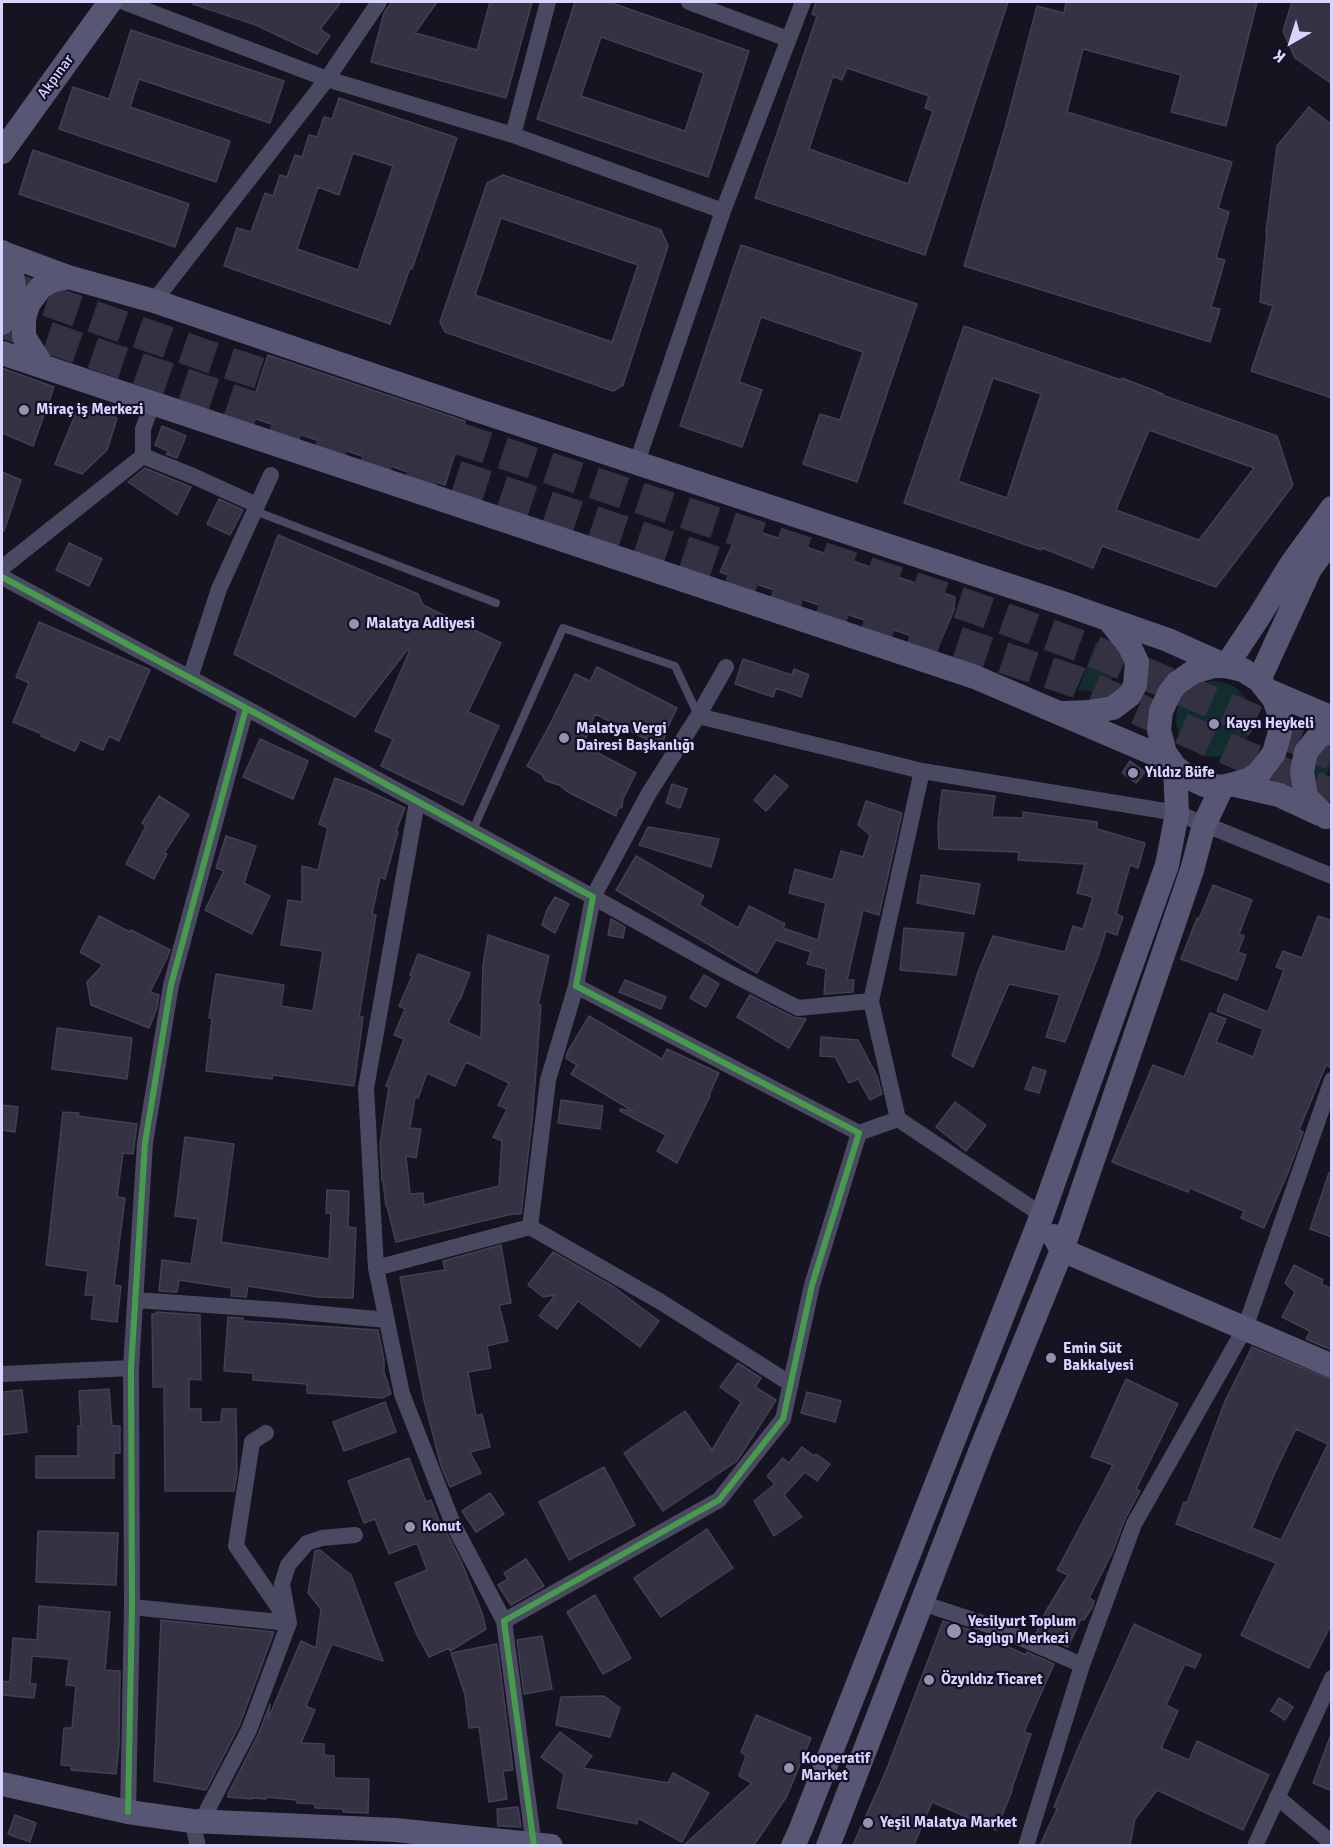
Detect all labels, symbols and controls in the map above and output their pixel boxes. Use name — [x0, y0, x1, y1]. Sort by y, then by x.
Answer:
north arrow — [1261, 12, 1321, 72]
text: K — [1270, 45, 1290, 67]
street label: Akpınar — [34, 51, 78, 103]
place label: Miraç iş Merkezi — [36, 401, 143, 419]
marker: Miraç iş Merkezi — [17, 403, 31, 417]
place label: Malatya Adliyesi — [366, 615, 475, 633]
marker: Malatya Adliyesi — [347, 617, 361, 631]
place label: Kaysı Heykeli — [1226, 715, 1314, 733]
marker: Kaysı Heykeli — [1207, 717, 1221, 731]
place label: Malatya Vergi Dairesi Başkanlığı — [576, 720, 695, 755]
marker: Malatya Vergi Dairesi Başkanlığı — [557, 731, 571, 745]
place label: Yıldız Büfe — [1145, 764, 1215, 782]
marker: Yıldız Büfe — [1126, 766, 1140, 780]
place label: Emin Süt Bakkalyesi — [1063, 1340, 1134, 1375]
marker: Emin Süt Bakkalyesi — [1044, 1351, 1058, 1365]
place label: Konut — [422, 1518, 461, 1536]
marker: Konut — [403, 1520, 417, 1534]
place label: Yesilyurt Toplum Saglıgı Merkezi — [968, 1613, 1076, 1648]
marker: Yesilyurt Toplum Saglıgı Merkezi — [945, 1622, 963, 1640]
place label: Özyıldız Ticaret — [941, 1671, 1043, 1689]
marker: Özyıldız Ticaret — [922, 1673, 936, 1687]
place label: Kooperatif Market — [801, 1750, 870, 1785]
marker: Kooperatif Market — [782, 1761, 796, 1775]
place label: Yeşil Malatya Market — [880, 1814, 1017, 1832]
marker: Yeşil Malatya Market — [861, 1816, 875, 1830]

